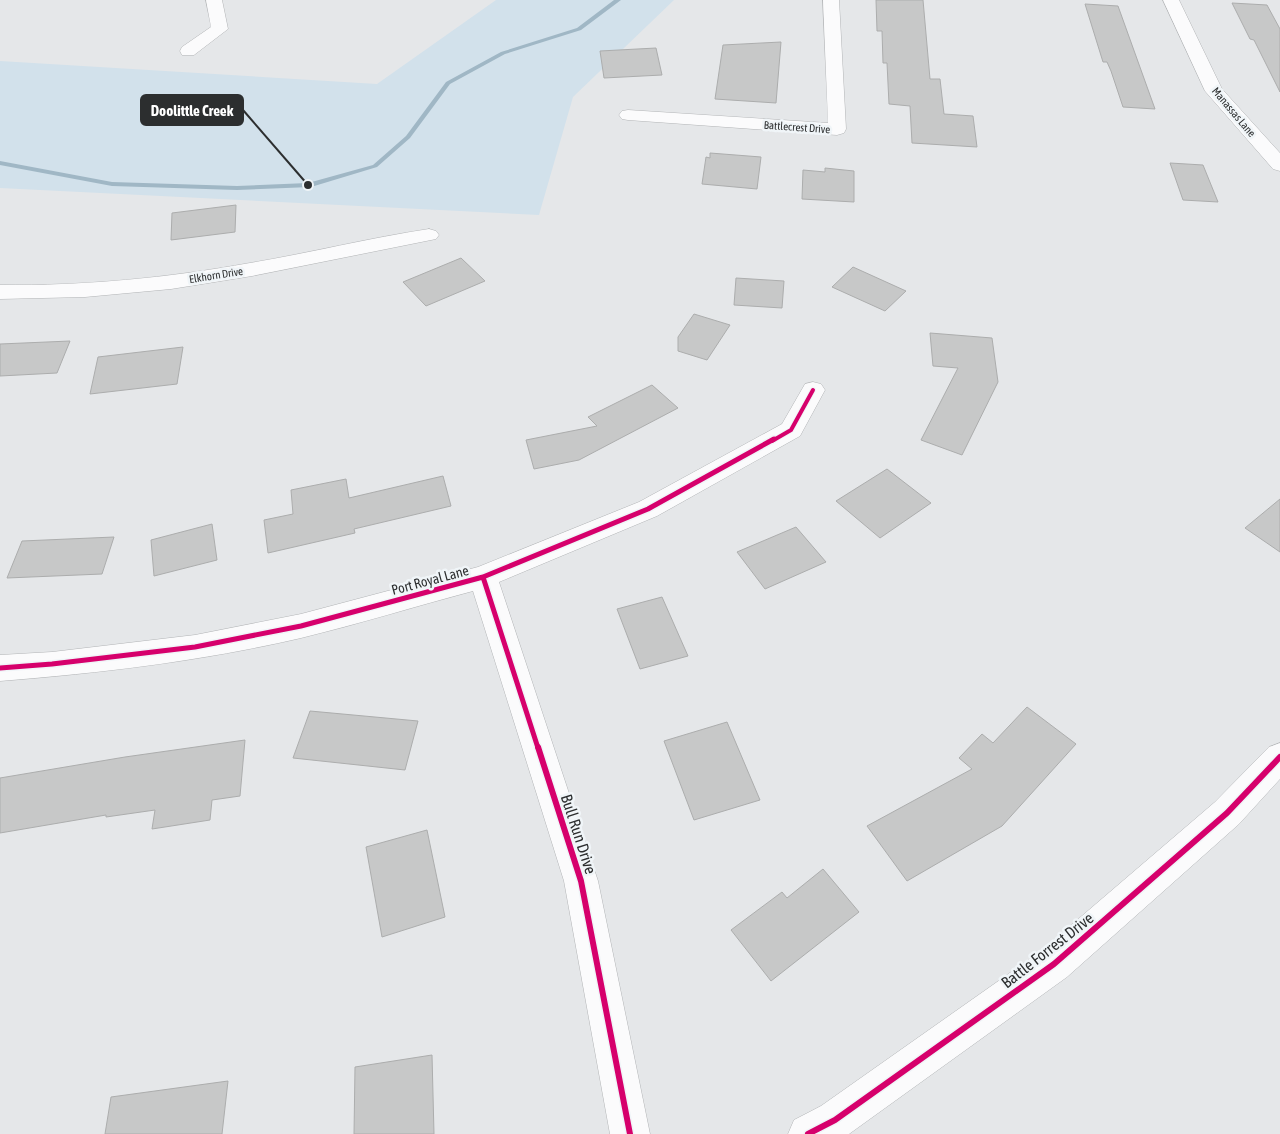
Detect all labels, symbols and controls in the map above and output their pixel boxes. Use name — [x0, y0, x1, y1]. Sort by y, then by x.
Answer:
street label: Manassas Lane — [1210, 85, 1258, 139]
callout: Doolittle Creek — [141, 95, 243, 125]
text: Doolittle Creek — [151, 102, 234, 119]
street label: Battlecrest Drive — [763, 119, 831, 135]
street label: Elkhorn Drive — [188, 265, 244, 285]
street label: Port Royal Lane — [390, 562, 470, 598]
street label: Bull Run Drive — [558, 792, 600, 876]
street label: Battle Forrest Drive — [997, 909, 1097, 991]

